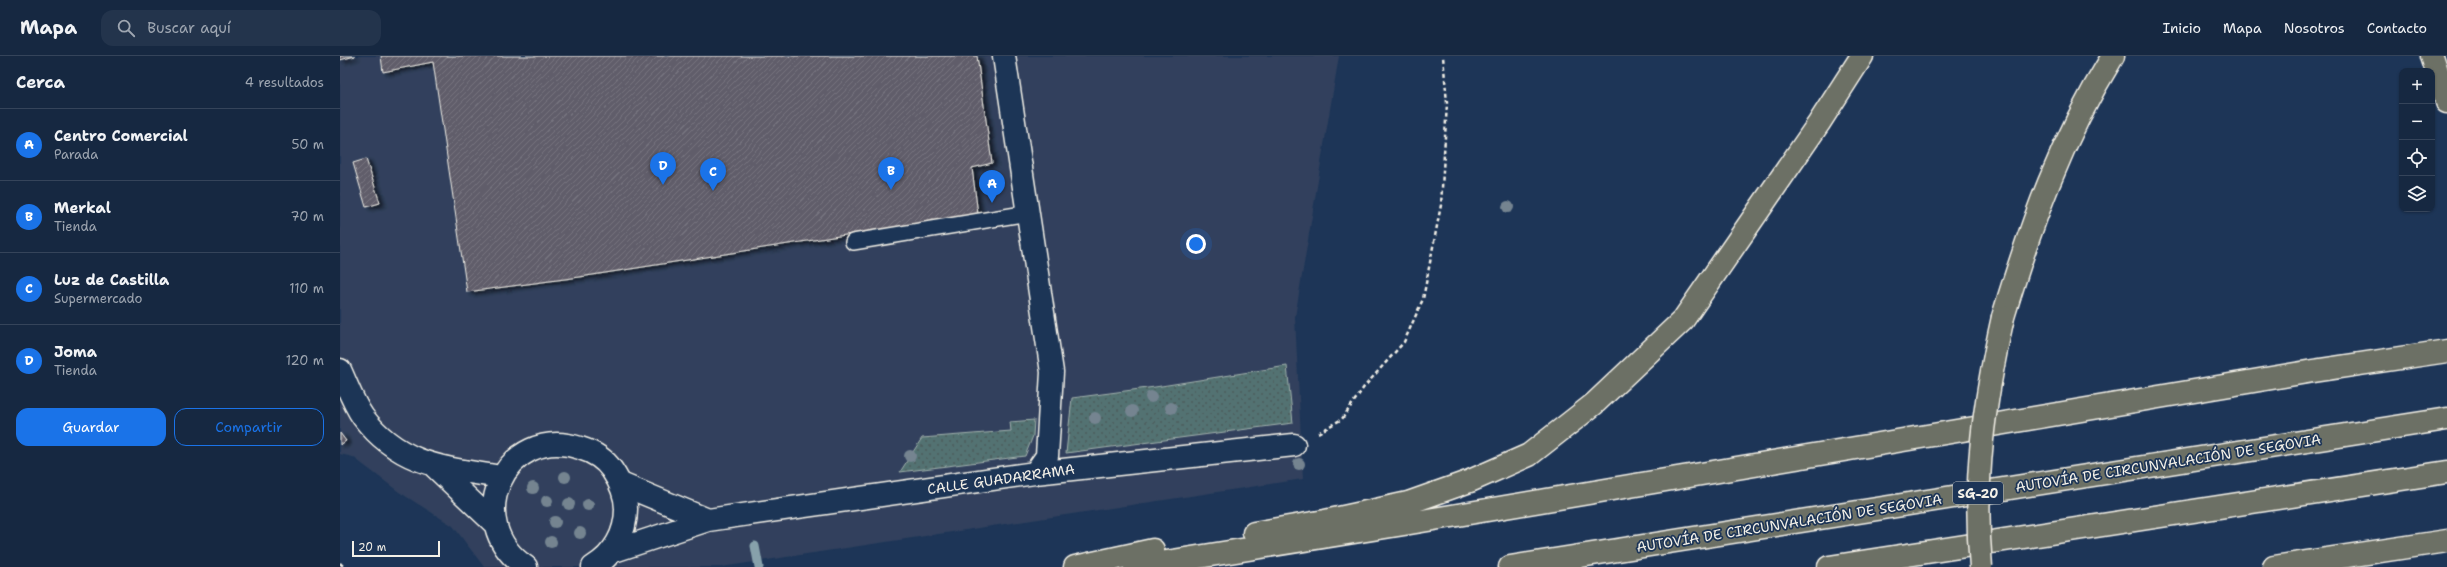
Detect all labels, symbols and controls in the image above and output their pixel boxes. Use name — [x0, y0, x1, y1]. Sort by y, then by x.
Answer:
search box — [101, 10, 381, 46]
text: Mapa — [20, 15, 77, 40]
icon: search — [115, 17, 137, 39]
text: Buscar aquí — [147, 18, 231, 38]
text: Inicio — [2163, 19, 2201, 37]
text: Mapa — [2223, 19, 2262, 37]
text: Nosotros — [2284, 19, 2345, 37]
text: Contacto — [2367, 19, 2427, 37]
map controls — [2399, 68, 2435, 212]
button: + — [2399, 68, 2435, 104]
text: Cerca — [16, 71, 65, 93]
text: 4 resultados — [245, 74, 324, 91]
button: − — [2399, 104, 2435, 140]
text: Centro Comercial — [54, 126, 188, 146]
text: A — [24, 136, 34, 153]
text: 50 m — [291, 136, 324, 153]
button: locate — [2399, 140, 2435, 176]
text: Parada — [54, 146, 98, 163]
pin: D — [650, 152, 676, 185]
pin: B — [878, 157, 904, 190]
pin: C — [700, 158, 726, 191]
pin: A — [979, 170, 1005, 203]
button: layers — [2399, 176, 2435, 212]
text: Merkal — [54, 198, 111, 218]
text: B — [25, 208, 33, 225]
text: 70 m — [290, 208, 324, 225]
text: Tienda — [54, 218, 97, 235]
your location — [1186, 234, 1206, 254]
text: Luz de Castilla — [54, 270, 169, 290]
text: C — [25, 280, 33, 297]
text: 110 m — [289, 280, 324, 297]
text: Supermercado — [54, 290, 142, 307]
text: Joma — [54, 342, 97, 362]
text: D — [24, 352, 34, 369]
text: 120 m — [286, 352, 324, 369]
text: Tienda — [54, 362, 97, 379]
button: Guardar — [16, 408, 166, 446]
button: Compartir — [174, 408, 324, 446]
street label: AUTOVÍA DE CIRCUNVALACIÓN DE SEGOVIA — [2014, 430, 2322, 496]
street label: CALLE GUADARRAMA — [926, 460, 1076, 498]
road number: SG-20 — [1953, 482, 2003, 504]
street label: AUTOVÍA DE CIRCUNVALACIÓN DE SEGOVIA — [1635, 490, 1943, 556]
scale bar — [352, 539, 440, 558]
text: 20 m — [358, 540, 386, 555]

